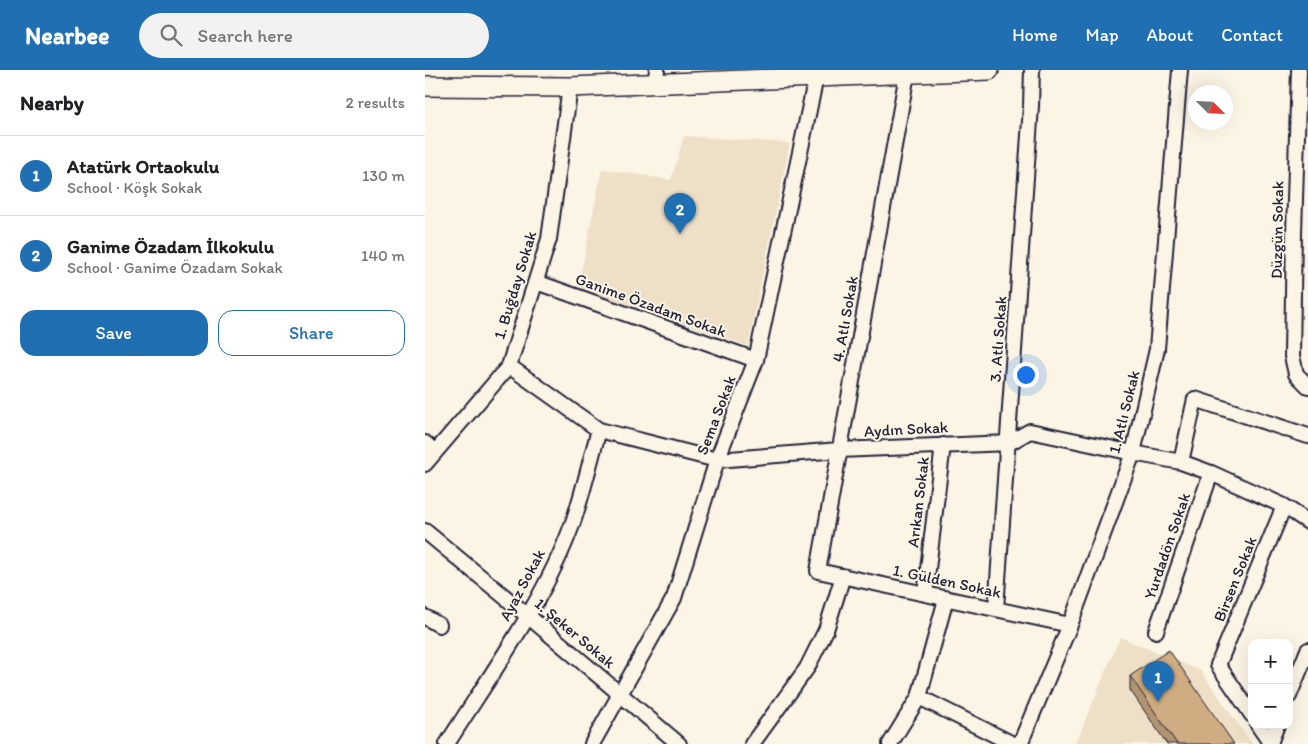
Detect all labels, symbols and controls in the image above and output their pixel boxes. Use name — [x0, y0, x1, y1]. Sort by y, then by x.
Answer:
search box — [139, 13, 489, 58]
text: Nearbee — [25, 21, 109, 50]
icon: search — [157, 21, 185, 49]
text: Search here — [197, 24, 293, 47]
text: Home — [1012, 24, 1058, 46]
text: Map — [1086, 24, 1119, 46]
text: About — [1147, 24, 1193, 46]
text: Contact — [1221, 24, 1283, 46]
north arrow — [1188, 85, 1233, 130]
text: Nearby — [20, 90, 84, 115]
text: 2 results — [345, 93, 405, 112]
text: Atatürk Ortaokulu — [67, 155, 219, 178]
text: 1 — [32, 166, 40, 185]
text: 130 m — [362, 166, 405, 185]
text: School · Köşk Sokak — [67, 178, 202, 197]
street label: Düzgün Sokak — [1267, 181, 1287, 279]
pin: 2 — [664, 193, 696, 234]
street label: 1. Buğday Sokak — [490, 228, 541, 341]
text: Ganime Özadam İlkokulu — [67, 235, 274, 258]
text: 2 — [32, 246, 40, 265]
text: 140 m — [361, 246, 405, 265]
text: School · Ganime Özadam Sokak — [67, 258, 283, 277]
street label: Ganime Özadam Sokak — [573, 269, 730, 341]
street label: 4. Atlı Sokak — [828, 274, 862, 364]
street label: 3. Atlı Sokak — [986, 295, 1010, 383]
button: Save — [20, 310, 208, 356]
button: Share — [218, 310, 405, 356]
your location — [1013, 362, 1039, 388]
street label: 1. Atlı Sokak — [1105, 368, 1143, 456]
street label: Sema Sokak — [692, 372, 740, 457]
street label: Aydın Sokak — [863, 417, 949, 441]
street label: Arıkan Sokak — [903, 455, 933, 549]
street label: Yurdadön Sokak — [1140, 489, 1194, 602]
street label: Birsen Sokak — [1209, 534, 1261, 624]
street label: Ayaz Sokak — [495, 545, 549, 624]
street label: 1. Gülden Sokak — [891, 560, 1003, 602]
street label: 1. Şeker Sokak — [531, 594, 620, 673]
map controls — [1248, 639, 1293, 729]
button: + — [1248, 639, 1293, 684]
pin: 1 — [1142, 661, 1174, 702]
button: − — [1248, 684, 1293, 729]

